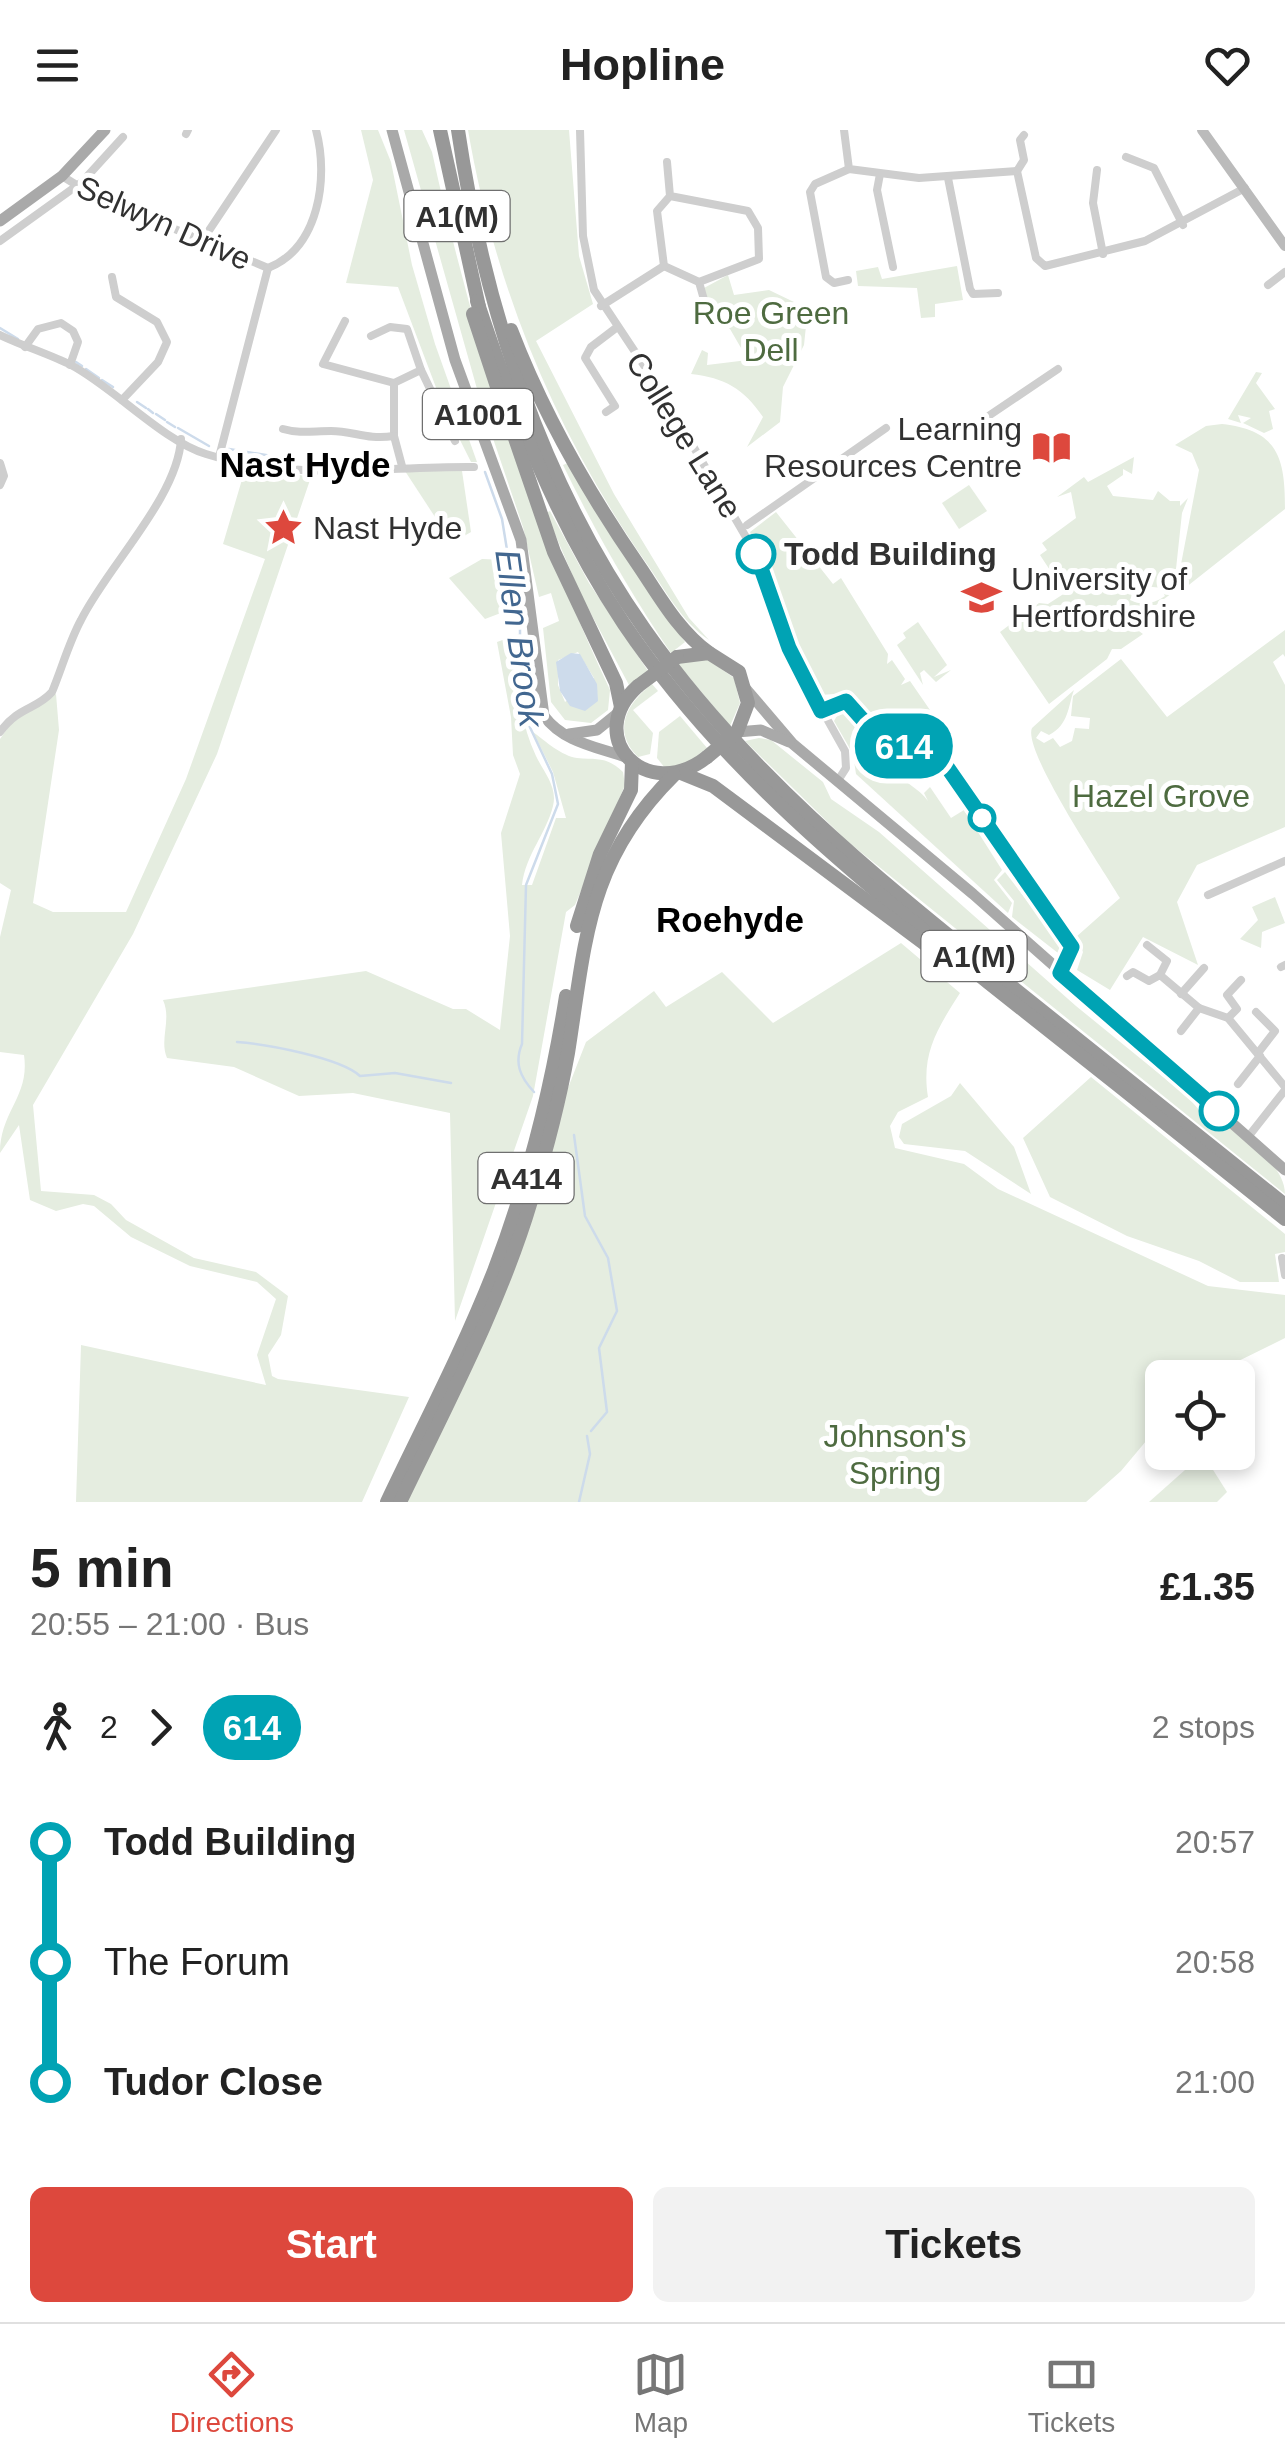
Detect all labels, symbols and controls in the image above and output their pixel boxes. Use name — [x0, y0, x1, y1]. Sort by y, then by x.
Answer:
icon: menu — [30, 38, 85, 93]
icon: heart — [1200, 38, 1255, 93]
text: Hopline — [560, 39, 725, 90]
street label: Selwyn Drive — [71, 169, 257, 277]
road number: A1(M) — [404, 191, 510, 241]
park label: Roe Green Dell — [693, 295, 849, 368]
street label: College Lane — [619, 345, 749, 525]
road number: A1001 — [423, 389, 533, 439]
place label: Learning Resources Centre — [764, 411, 1022, 484]
library icon: Learning Resources Centre — [1031, 426, 1073, 468]
district label: Nast Hyde — [219, 445, 391, 484]
place icon: Nast Hyde — [262, 507, 304, 549]
place label: Nast Hyde — [313, 510, 462, 546]
marker: Todd Building — [737, 535, 775, 573]
place label: Todd Building — [784, 536, 997, 572]
water label: Ellen Brook — [488, 547, 552, 731]
place label: University of Hertfordshire — [1011, 561, 1196, 634]
school or university icon: University of Hertfordshire — [960, 576, 1002, 618]
line badge: 614 — [846, 714, 962, 778]
text: 614 — [875, 727, 933, 766]
park label: Hazel Grove — [1072, 778, 1250, 814]
unlabelled marker — [969, 805, 995, 831]
district label: Roehyde — [656, 900, 804, 939]
road number: A1(M) — [922, 931, 1026, 981]
unlabelled marker — [1200, 1092, 1238, 1130]
road number: A414 — [478, 1153, 574, 1203]
map controls — [1145, 1360, 1255, 1470]
button: locate — [1145, 1360, 1255, 1470]
park label: Johnson's Spring — [823, 1418, 967, 1491]
text: 5 min — [30, 1537, 174, 1599]
text: £1.35 — [1160, 1566, 1255, 1608]
text: 20:55 – 21:00 · Bus — [30, 1606, 309, 1642]
icon: walk — [30, 1700, 85, 1755]
icon: forward — [133, 1700, 188, 1755]
text: 614 — [223, 1708, 281, 1747]
text: 2 — [100, 1709, 118, 1745]
text: 2 stops — [1152, 1709, 1255, 1745]
text: Todd Building — [104, 1821, 357, 1863]
text: 20:57 — [1175, 1824, 1255, 1860]
text: The Forum — [104, 1941, 290, 1983]
text: 20:58 — [1175, 1944, 1255, 1980]
text: Tudor Close — [104, 2061, 323, 2103]
text: 21:00 — [1175, 2064, 1255, 2100]
button: Start — [30, 2187, 633, 2302]
button: Tickets — [653, 2187, 1255, 2302]
tab: Directions — [170, 2347, 294, 2439]
tab: Map — [633, 2347, 688, 2439]
tab: Tickets — [1028, 2347, 1115, 2439]

